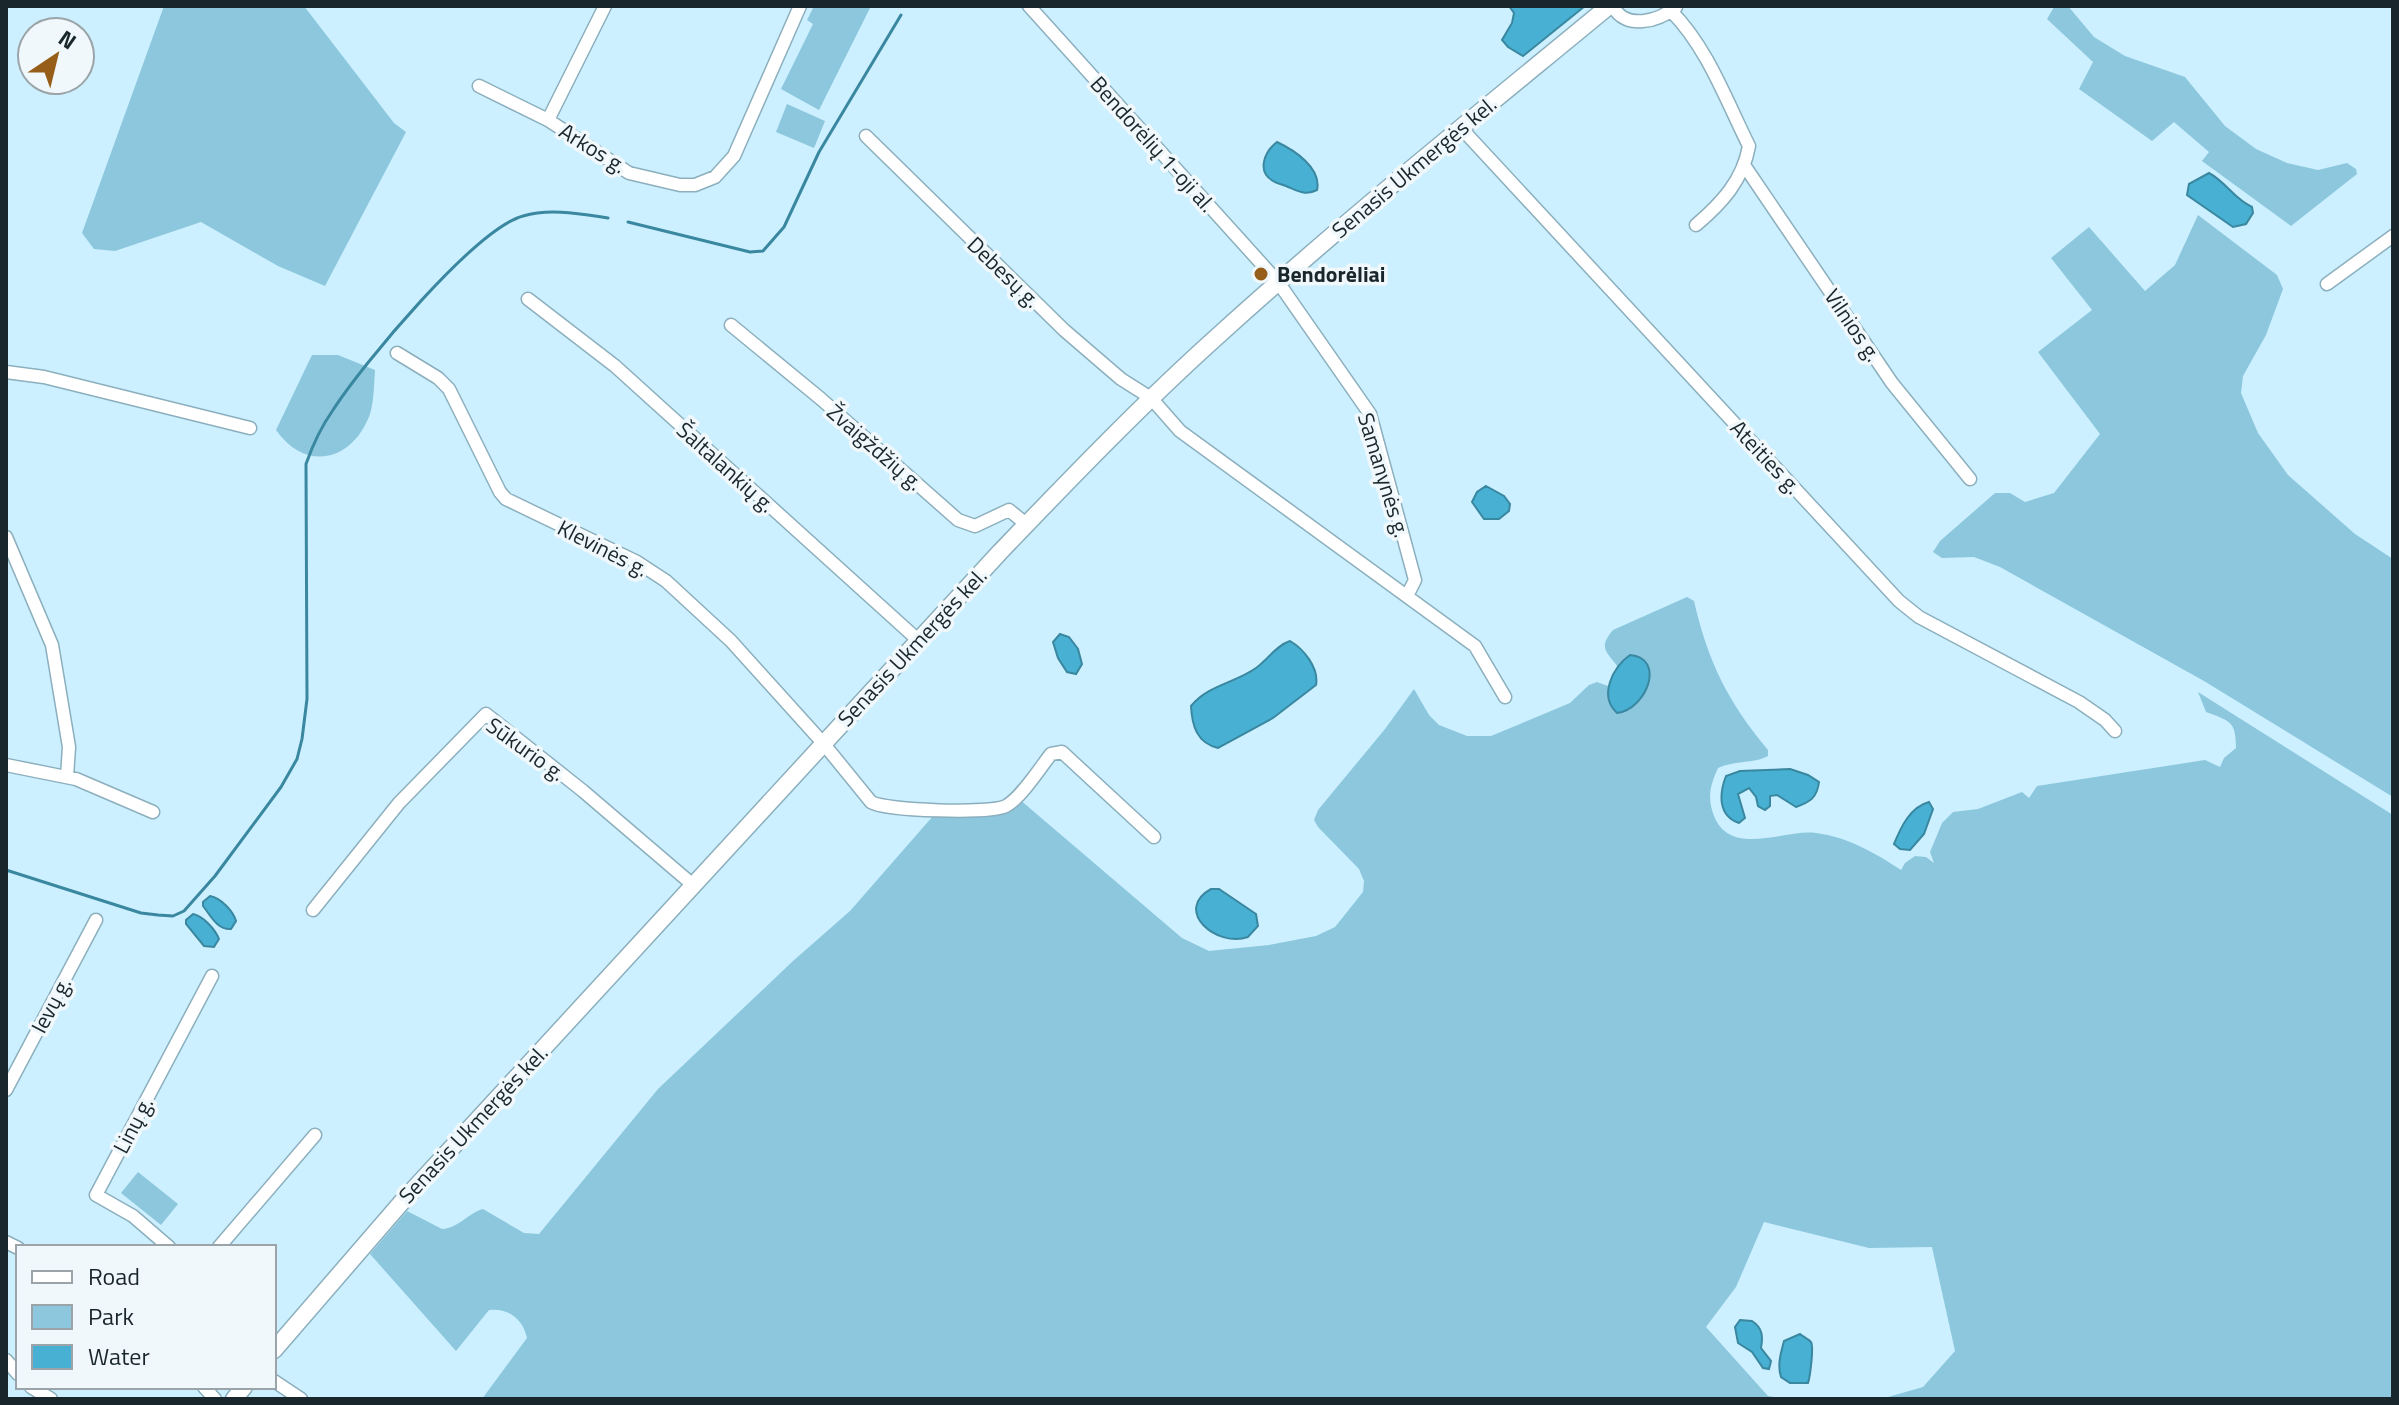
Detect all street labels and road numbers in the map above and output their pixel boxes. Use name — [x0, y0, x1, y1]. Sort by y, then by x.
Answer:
street label: Bendorėlių 1-oji al. — [1082, 68, 1224, 220]
street label: Senasis Ukmergės kel. — [1324, 88, 1504, 246]
street label: Arkos g. — [553, 114, 633, 182]
street label: Debesų g. — [960, 228, 1048, 316]
street label: Vilnios g. — [1816, 281, 1890, 369]
street label: Žvaigždžių g. — [819, 395, 931, 499]
street label: Samanynės g. — [1349, 408, 1419, 542]
street label: Ateities g. — [1722, 412, 1810, 502]
street label: Šaltalankių g. — [669, 413, 783, 521]
street label: Klevinės g. — [552, 511, 654, 585]
street label: Senasis Ukmergės kel. — [829, 560, 995, 734]
street label: Sūkurio g. — [479, 709, 573, 789]
street label: Ievų g. — [22, 971, 80, 1039]
street label: Senasis Ukmergės kel. — [390, 1037, 556, 1211]
street label: Linų g. — [104, 1091, 162, 1159]

